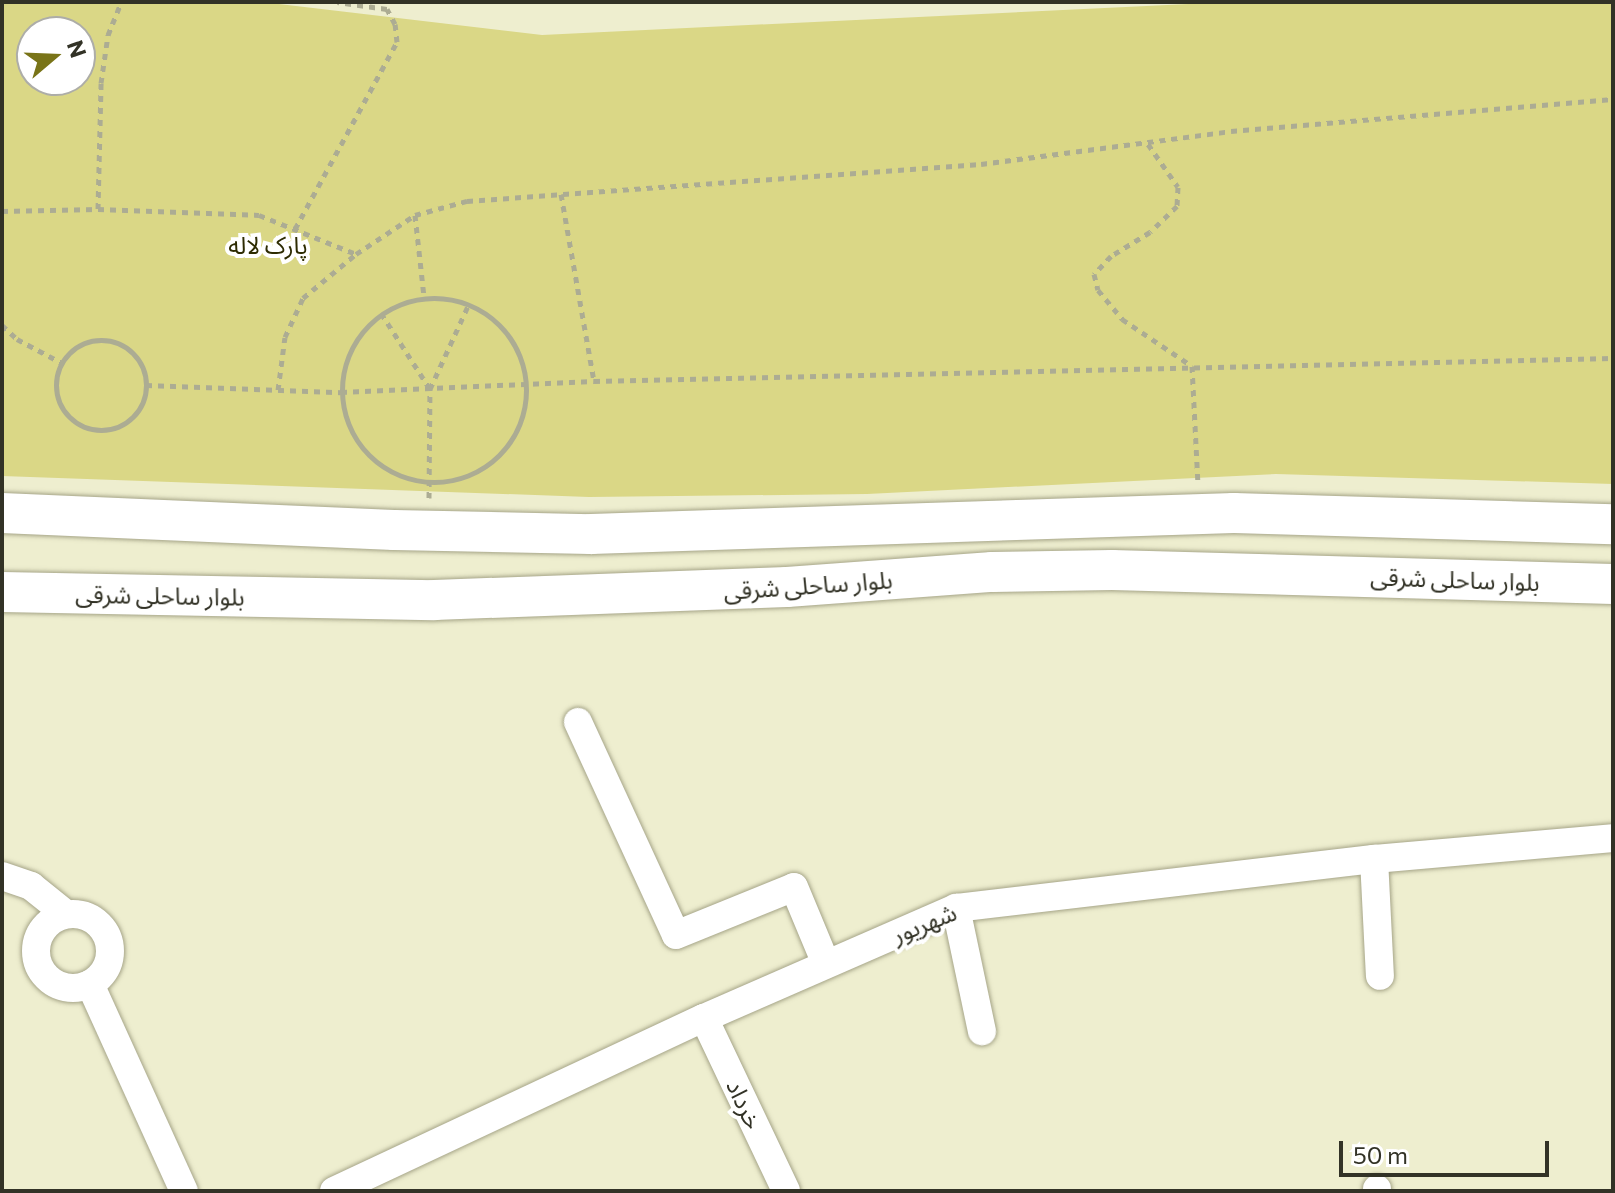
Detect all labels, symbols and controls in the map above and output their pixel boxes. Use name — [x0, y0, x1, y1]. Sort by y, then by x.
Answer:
north arrow — [16, 16, 96, 96]
text: N — [62, 36, 93, 61]
park label: پارک لاله — [228, 231, 308, 259]
street label: بلوار ساحلی شرقی — [1370, 562, 1540, 596]
street label: بلوار ساحلی شرقی — [722, 565, 894, 605]
street label: بلوار ساحلی شرقی — [75, 579, 245, 611]
street label: شهریور — [888, 897, 960, 949]
street label: خرداد — [721, 1075, 769, 1133]
scale bar — [1343, 1125, 1553, 1175]
text: 50 m — [1353, 1140, 1408, 1169]

